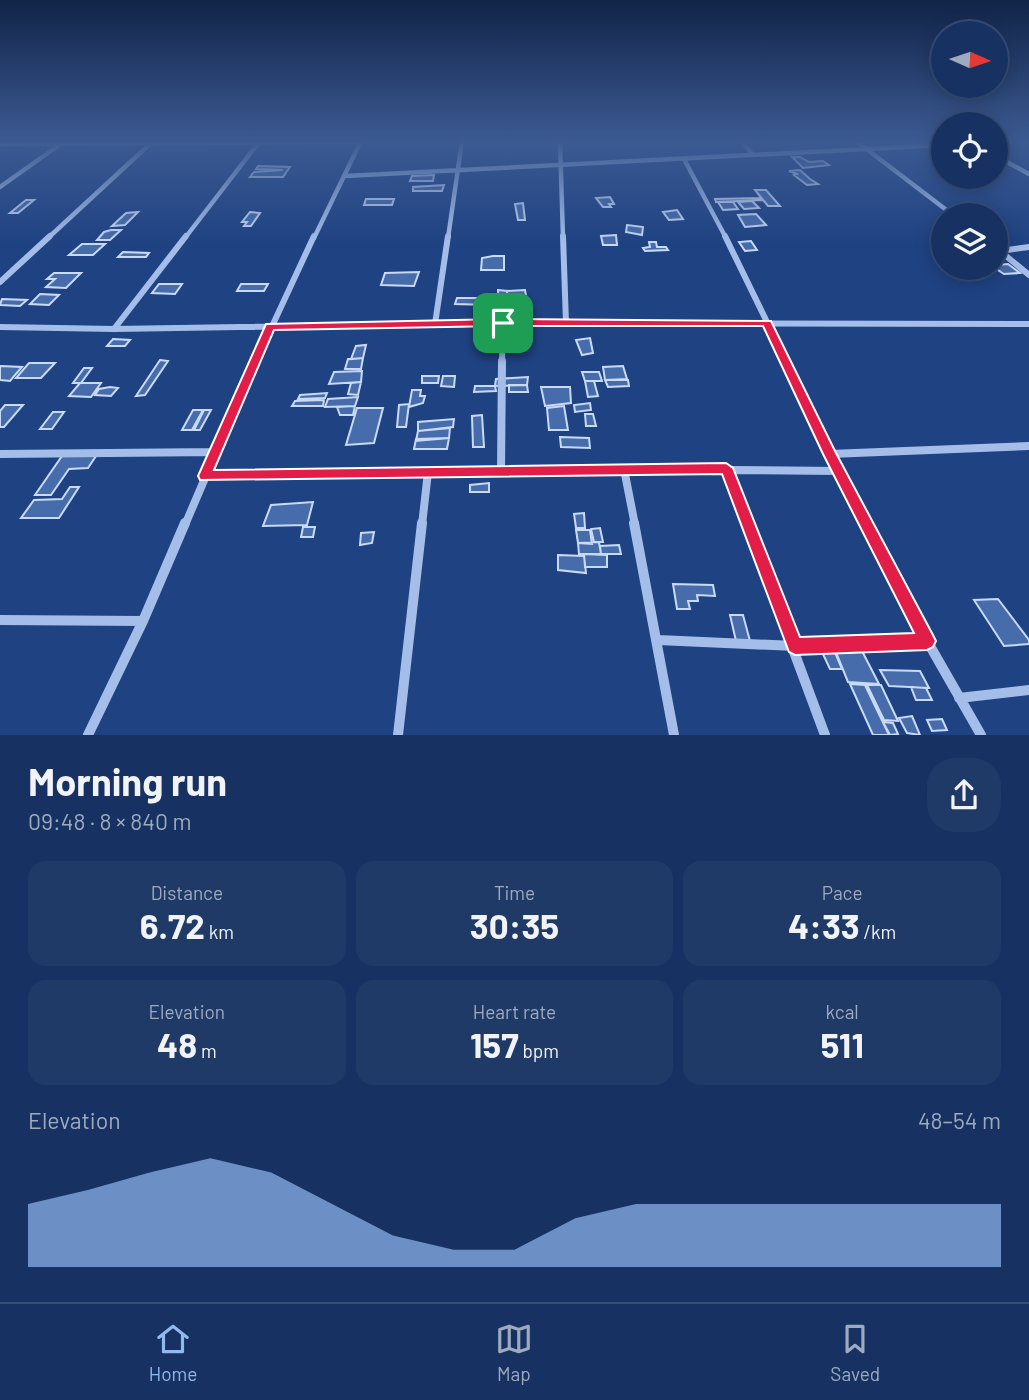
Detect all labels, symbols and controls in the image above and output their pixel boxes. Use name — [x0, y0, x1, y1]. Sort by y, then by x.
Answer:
north arrow — [931, 21, 1008, 98]
map controls — [931, 21, 1008, 280]
button: locate — [931, 112, 1008, 189]
button: layers — [931, 203, 1008, 280]
pin — [473, 293, 533, 353]
icon: arrive — [484, 304, 522, 342]
text: Morning run — [28, 758, 227, 804]
button: share — [927, 758, 1001, 832]
text: 09:48 · 8 × 840 m — [28, 807, 192, 835]
text: Distance — [151, 881, 223, 904]
text: Time — [494, 881, 535, 904]
text: Pace — [822, 881, 863, 904]
text: 6.72 — [140, 904, 205, 946]
text: 30:35 — [470, 904, 559, 946]
text: 4:33 — [788, 904, 860, 946]
text: km — [205, 920, 234, 943]
text: /km — [860, 920, 896, 943]
text: Elevation — [149, 1000, 225, 1023]
text: Heart rate — [473, 1000, 556, 1023]
text: kcal — [826, 1000, 859, 1023]
text: 48 — [157, 1023, 197, 1065]
text: 157 — [470, 1023, 519, 1065]
text: 511 — [820, 1023, 864, 1065]
text: m — [197, 1039, 217, 1062]
text: bpm — [519, 1039, 559, 1062]
text: Elevation — [28, 1106, 121, 1134]
text: 48–54 m — [918, 1106, 1001, 1134]
tab: Home — [149, 1320, 197, 1385]
tab: Map — [495, 1320, 533, 1385]
tab: Saved — [830, 1320, 880, 1385]

